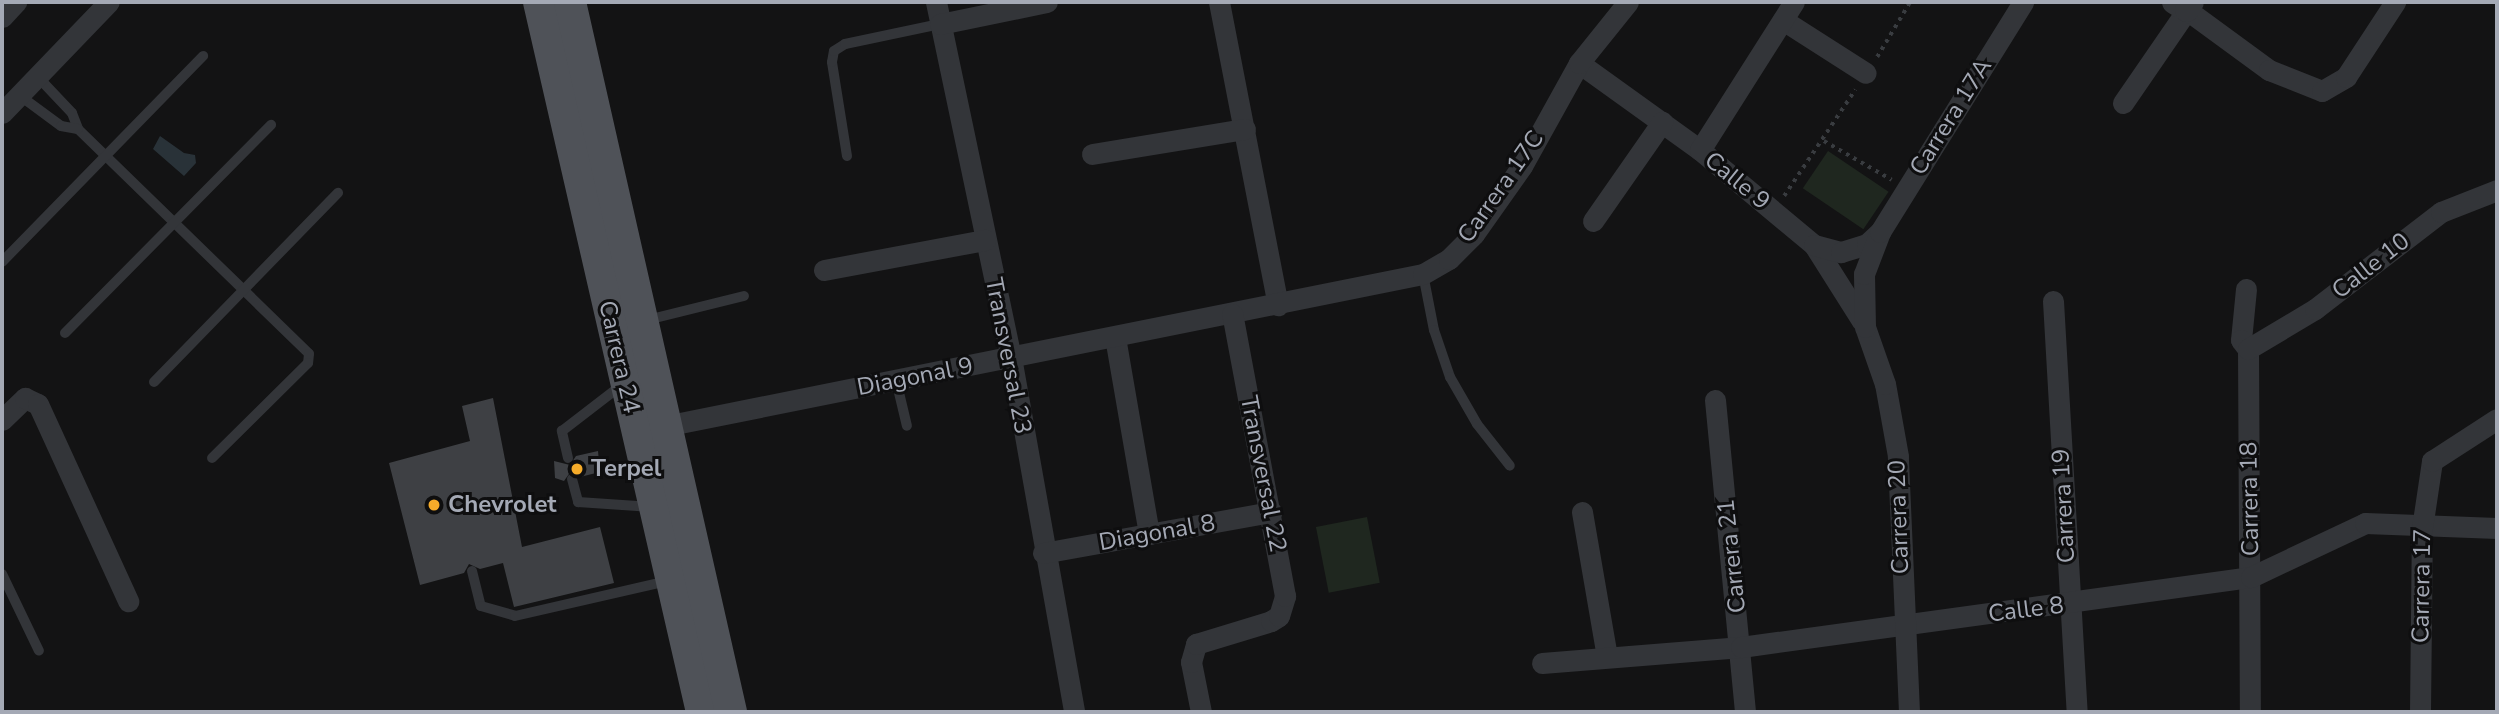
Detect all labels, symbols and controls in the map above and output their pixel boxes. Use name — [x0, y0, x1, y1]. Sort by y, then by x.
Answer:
street label: Carrera 17A — [1904, 53, 1998, 181]
street label: Carrera 17C — [1452, 125, 1550, 249]
street label: Calle 9 — [1698, 146, 1776, 216]
street label: Calle 10 — [2327, 227, 2415, 305]
street label: Transversal 23 — [979, 275, 1037, 437]
street label: Carrera 24 — [592, 298, 646, 416]
street label: Diagonal 9 — [855, 352, 975, 402]
street label: Transversal 22 — [1234, 393, 1292, 555]
street label: Carrera 18 — [2235, 442, 2265, 556]
street label: Carrera 19 — [2047, 448, 2081, 564]
place label: Terpel — [591, 455, 662, 483]
street label: Carrera 20 — [1883, 459, 1915, 575]
marker: Terpel — [569, 461, 585, 477]
place label: Chevrolet — [448, 491, 557, 519]
marker: Chevrolet — [426, 497, 442, 513]
street label: Carrera 21 — [1712, 498, 1752, 614]
street label: Diagonal 8 — [1097, 509, 1217, 557]
street label: Carrera 17 — [2407, 529, 2437, 643]
street label: Calle 8 — [1987, 591, 2065, 629]

